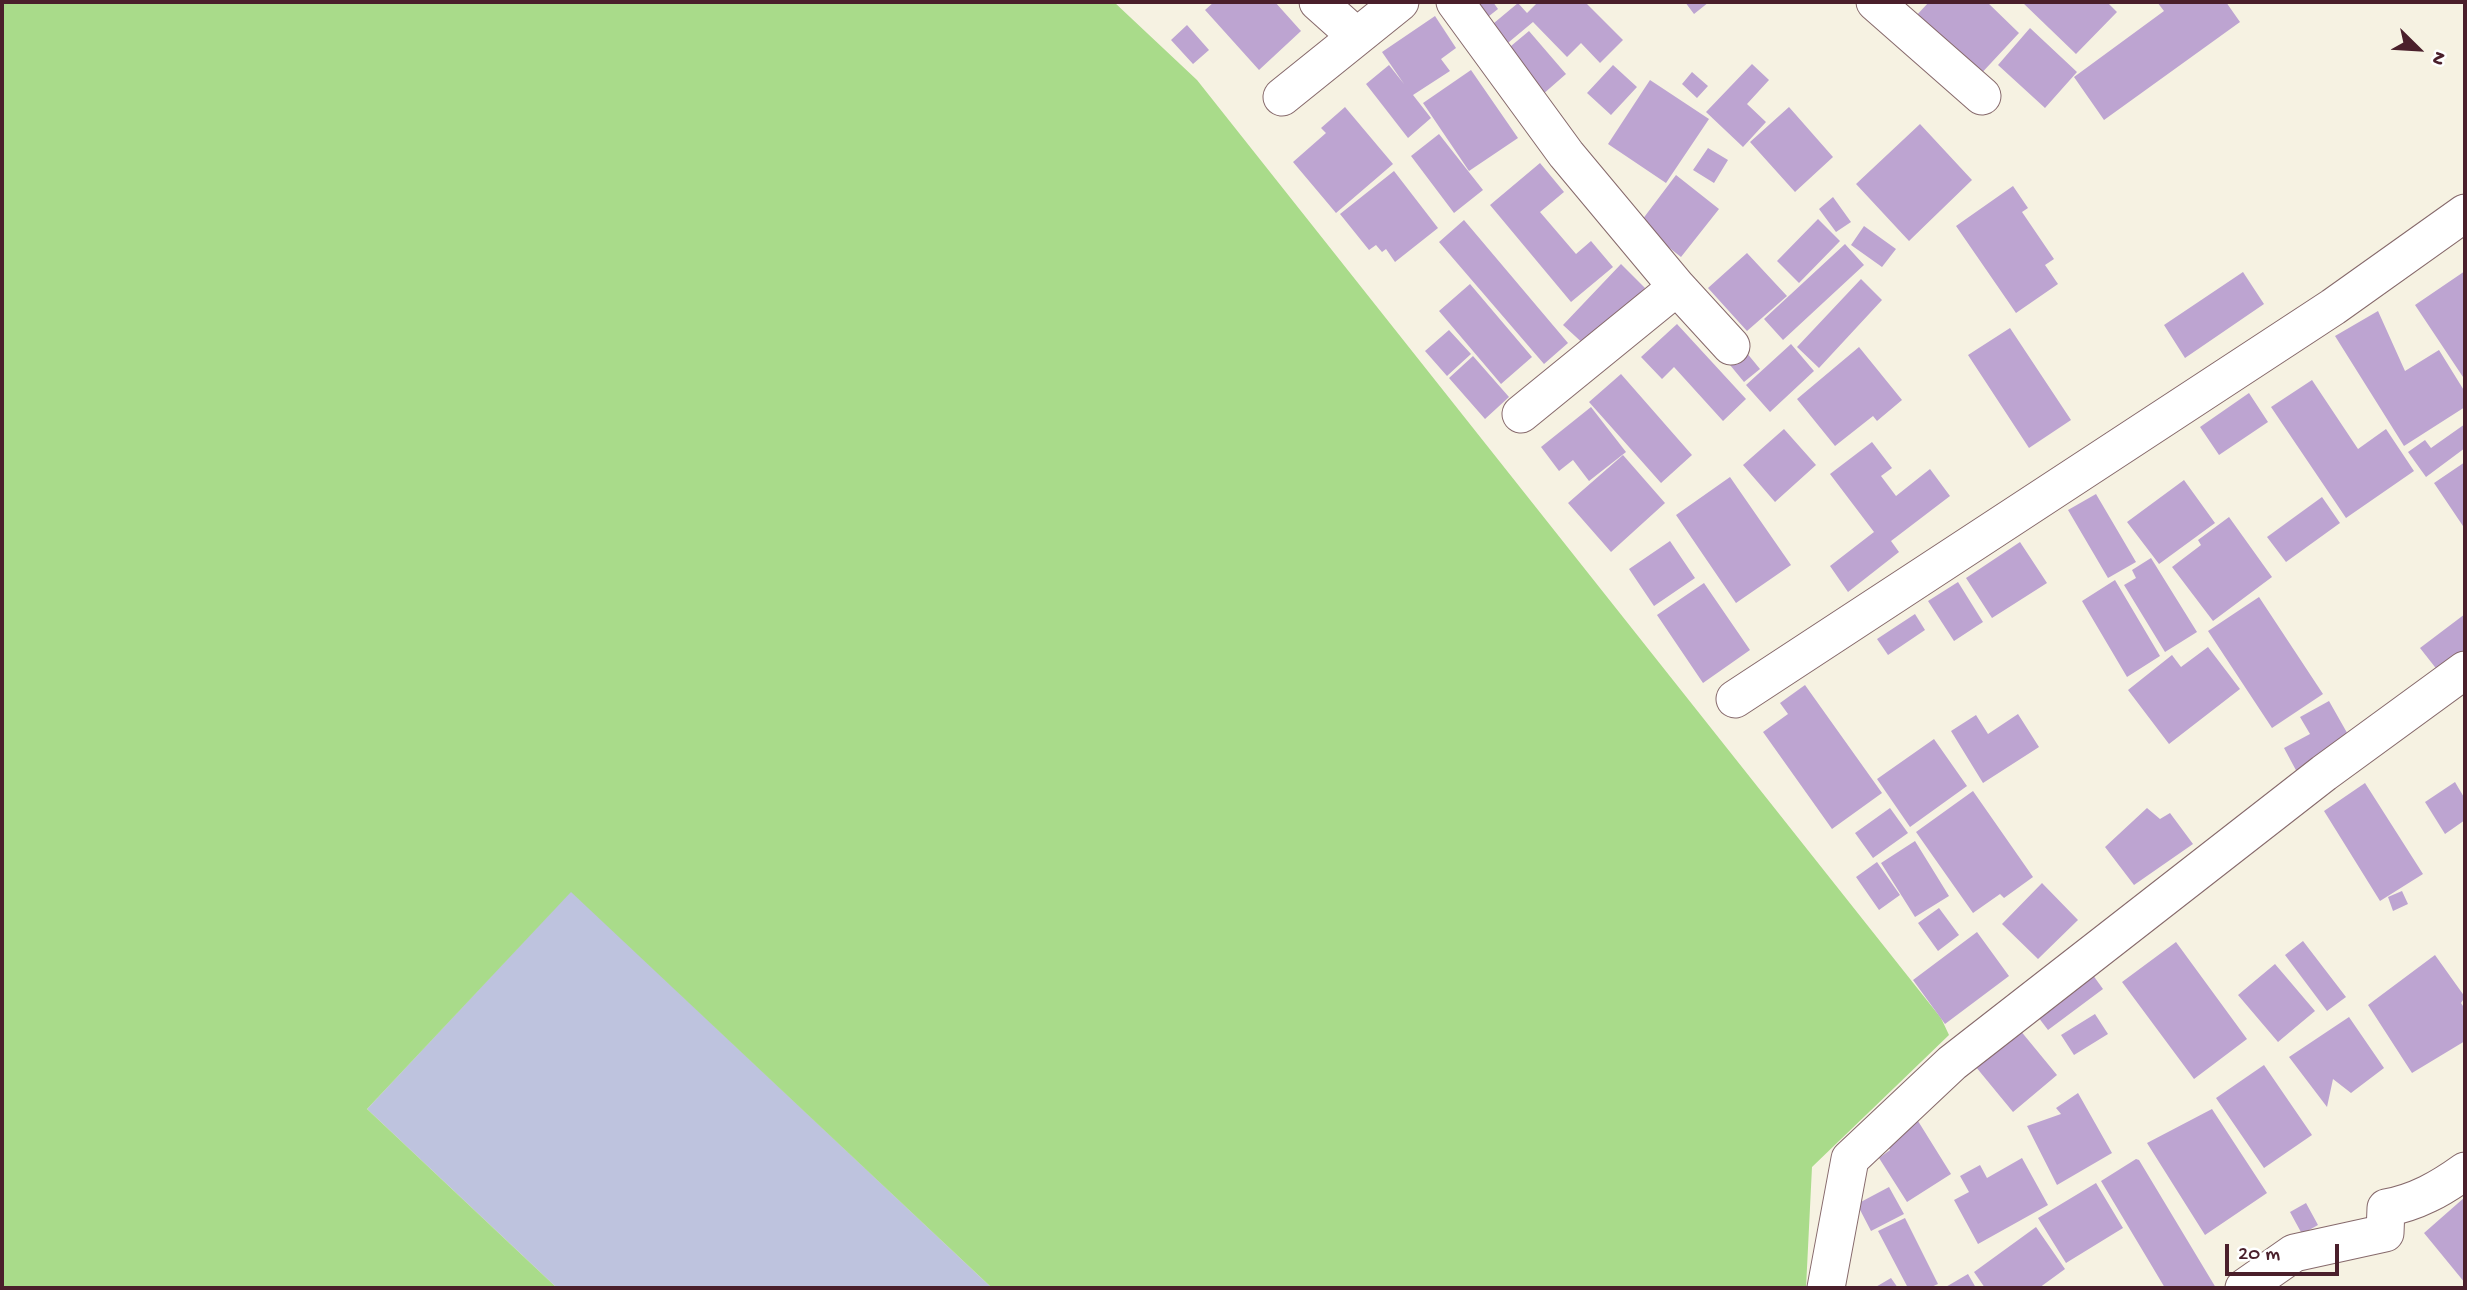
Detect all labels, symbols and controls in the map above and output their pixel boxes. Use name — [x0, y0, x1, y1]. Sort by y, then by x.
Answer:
north arrow — [2383, 14, 2453, 84]
text: N — [2425, 47, 2451, 68]
scale bar — [2229, 1230, 2343, 1274]
text: 20 m — [2238, 1243, 2280, 1268]

